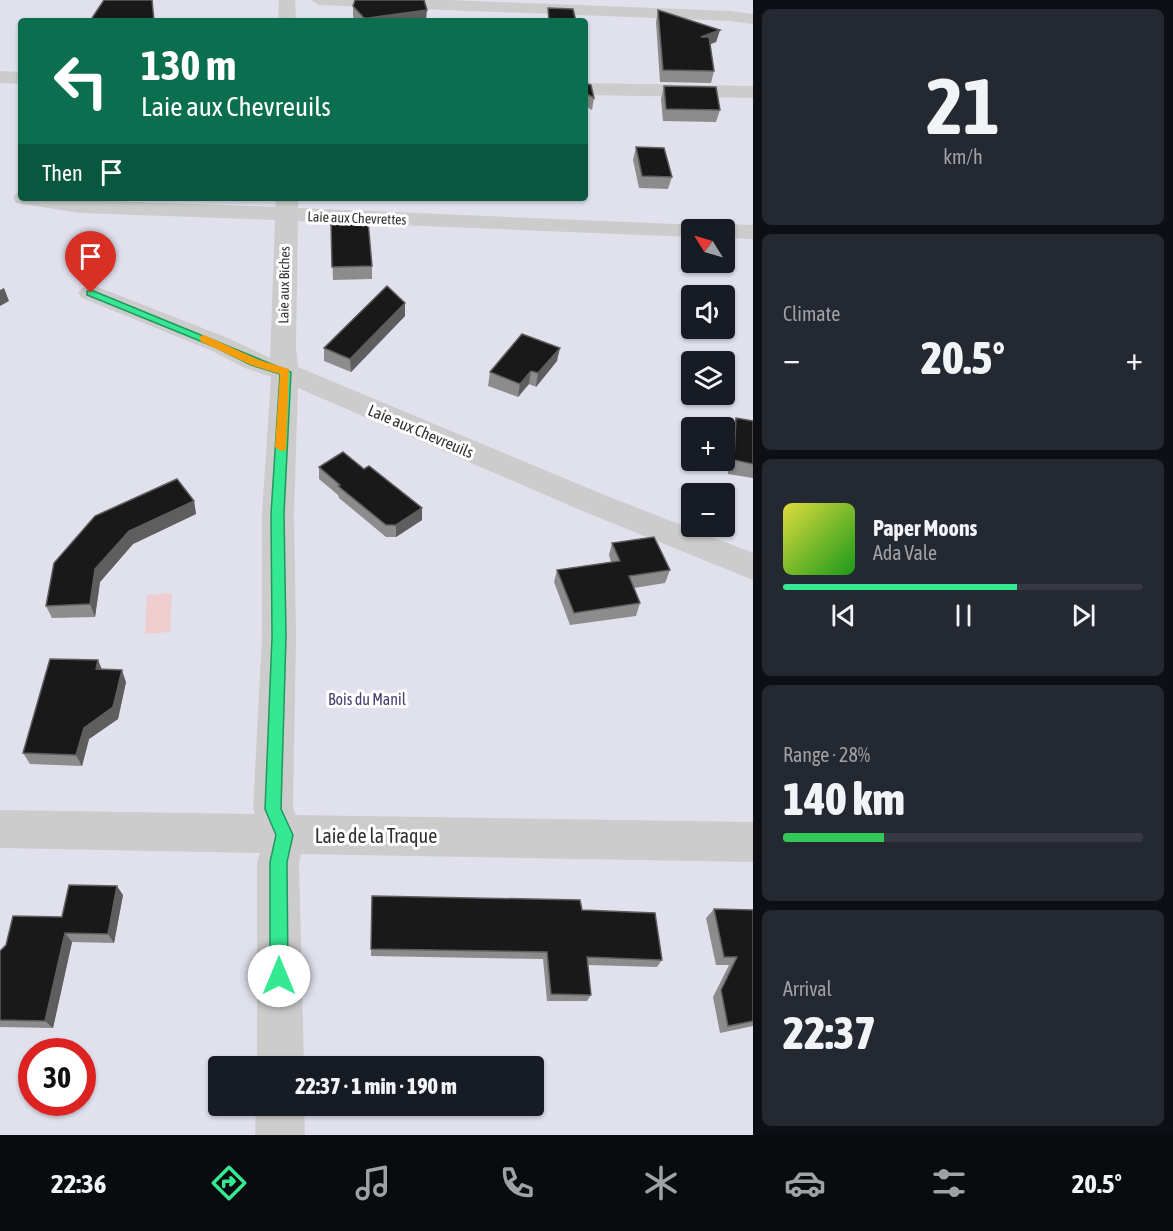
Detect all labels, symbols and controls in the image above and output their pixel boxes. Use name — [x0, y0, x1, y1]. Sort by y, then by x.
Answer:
text: 130 m — [141, 41, 236, 89]
icon: left — [42, 42, 120, 120]
text: 21 — [926, 61, 1000, 151]
text: Laie aux Chevreuils — [141, 91, 331, 122]
text: km/h — [943, 145, 983, 168]
icon: arrive — [95, 156, 128, 189]
text: Then — [42, 160, 83, 186]
street label: Laie aux Chevrettes — [307, 208, 407, 228]
north arrow — [681, 219, 735, 273]
map controls — [681, 219, 735, 537]
pin — [65, 231, 116, 293]
icon: arrive — [74, 240, 107, 273]
street label: Laie aux Biches — [275, 246, 293, 324]
button: sound — [681, 285, 735, 339]
text: Climate — [783, 302, 840, 325]
text: 20.5° — [921, 332, 1005, 384]
text: − — [783, 339, 800, 377]
text: + — [1126, 339, 1143, 377]
button: layers — [681, 351, 735, 405]
street label: Laie aux Chevreuils — [366, 401, 477, 461]
button: + — [681, 417, 735, 471]
button: − — [681, 483, 735, 537]
text: Paper Moons — [873, 515, 977, 541]
text: Ada Vale — [873, 541, 937, 564]
icon: previous — [827, 599, 860, 632]
icon: pause — [947, 599, 980, 632]
icon: next — [1067, 599, 1100, 632]
park label: Bois du Manil — [328, 690, 407, 708]
text: Range · 28% — [783, 743, 870, 766]
text: 140 km — [783, 773, 905, 825]
street label: Laie de la Traque — [315, 824, 437, 847]
position arrow — [247, 944, 311, 1008]
text: Arrival — [783, 977, 832, 1000]
text: 22:37 — [783, 1007, 876, 1059]
speed limit sign: 30 — [18, 1038, 96, 1116]
text: 22:37 · 1 min · 190 m — [295, 1073, 457, 1099]
icon: directions — [208, 1162, 250, 1204]
icon: music — [352, 1162, 394, 1204]
icon: phone — [496, 1162, 538, 1204]
icon: climate — [640, 1162, 682, 1204]
icon: car — [784, 1162, 826, 1204]
icon: filters — [928, 1162, 970, 1204]
text: 22:36 — [51, 1168, 107, 1199]
text: 20.5° — [1072, 1168, 1122, 1199]

